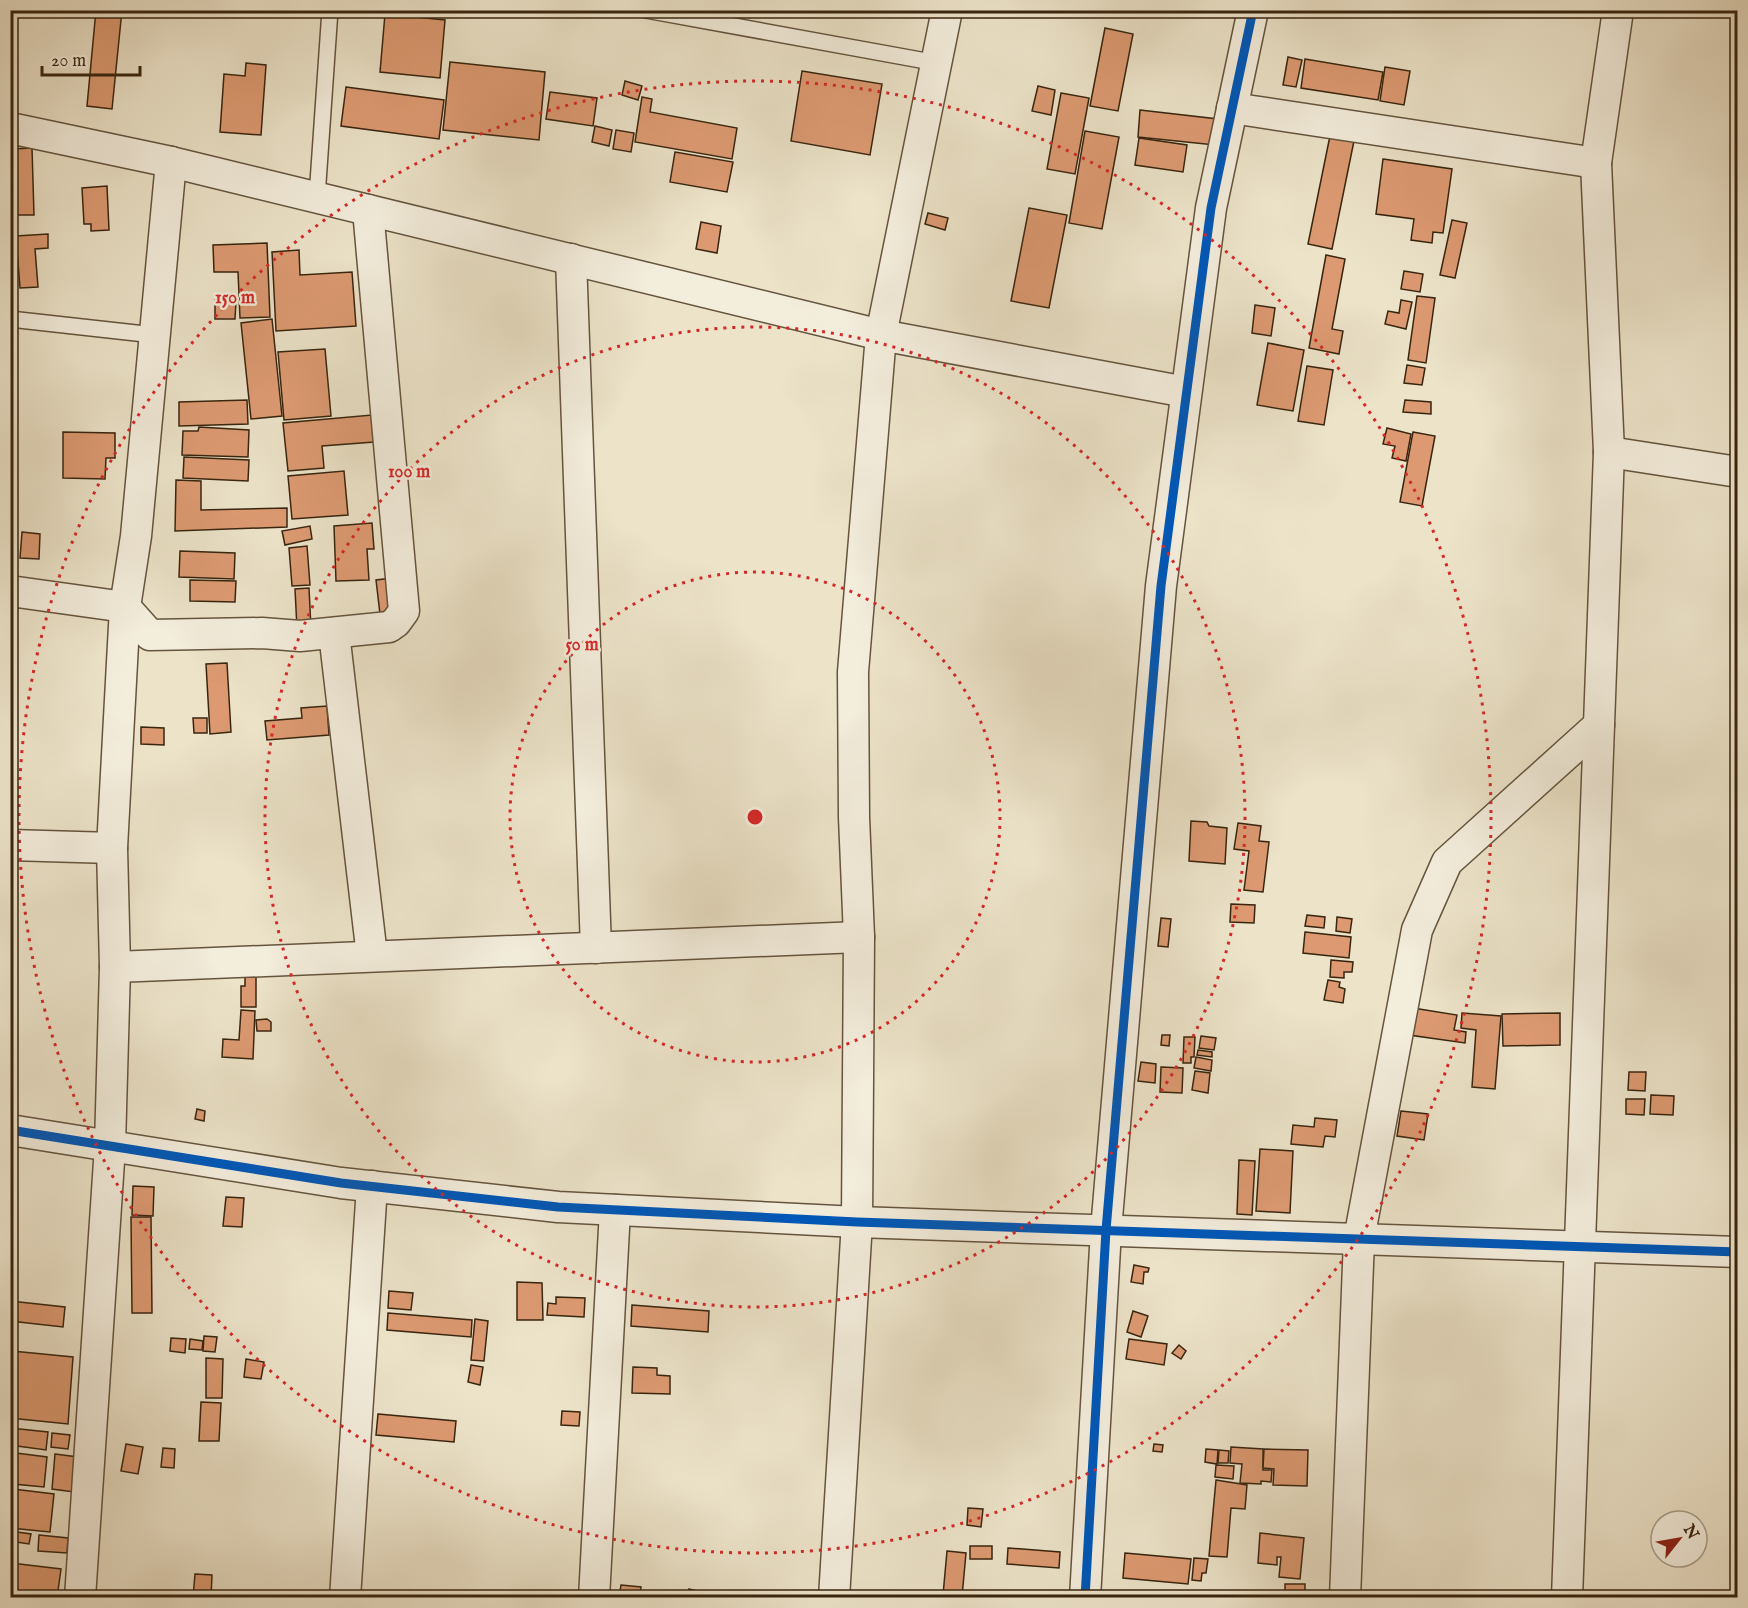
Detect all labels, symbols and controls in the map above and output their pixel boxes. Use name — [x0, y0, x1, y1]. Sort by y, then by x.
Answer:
scale bar — [42, 39, 140, 77]
text: 20 m — [51, 50, 86, 73]
text: 150 m — [215, 287, 255, 310]
text: 100 m — [388, 461, 430, 484]
text: 50 m — [565, 634, 599, 657]
centre of rings — [745, 807, 765, 827]
north arrow — [1649, 1509, 1709, 1569]
text: N — [1677, 1520, 1702, 1544]

